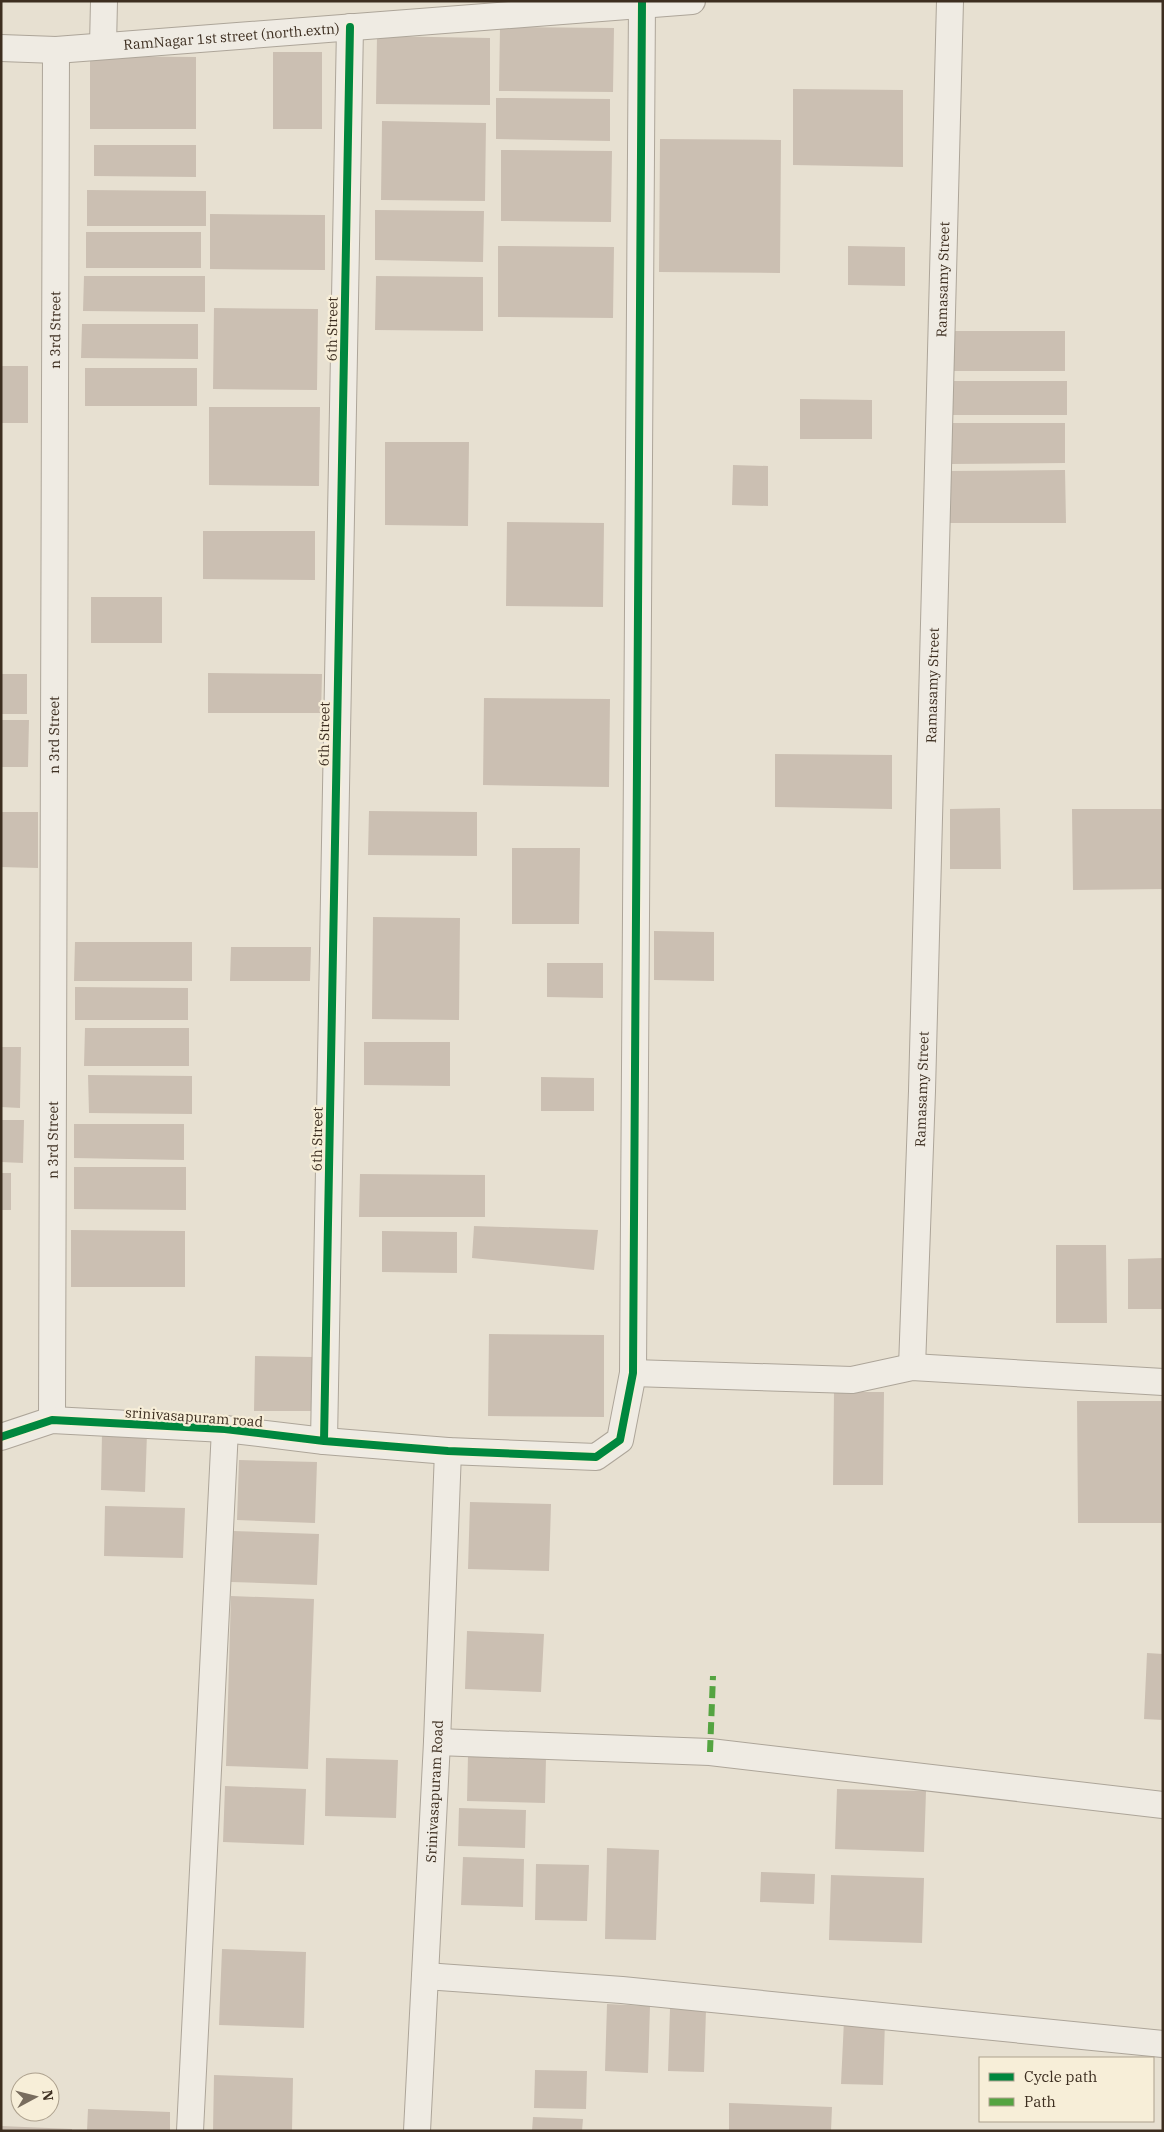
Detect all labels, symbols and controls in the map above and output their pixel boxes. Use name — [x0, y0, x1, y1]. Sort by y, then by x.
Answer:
street label: RamNagar 1st street (north.extn) — [123, 19, 340, 54]
street label: Ramasamy Street — [932, 221, 953, 338]
street label: n 3rd Street — [46, 291, 64, 369]
street label: 6th Street — [322, 296, 342, 361]
street label: Ramasamy Street — [922, 627, 943, 743]
street label: n 3rd Street — [45, 696, 63, 774]
street label: 6th Street — [314, 701, 334, 766]
street label: Ramasamy Street — [911, 1031, 933, 1147]
street label: n 3rd Street — [44, 1101, 62, 1179]
street label: 6th Street — [307, 1106, 327, 1171]
street label: srinivasapuram road — [124, 1403, 264, 1431]
street label: Srinivasapuram Road — [422, 1719, 447, 1863]
legend — [979, 2057, 1154, 2122]
text: Cycle path — [1024, 2067, 1097, 2086]
north arrow — [10, 2072, 60, 2122]
text: N — [38, 2089, 58, 2102]
text: Path — [1024, 2092, 1056, 2111]

